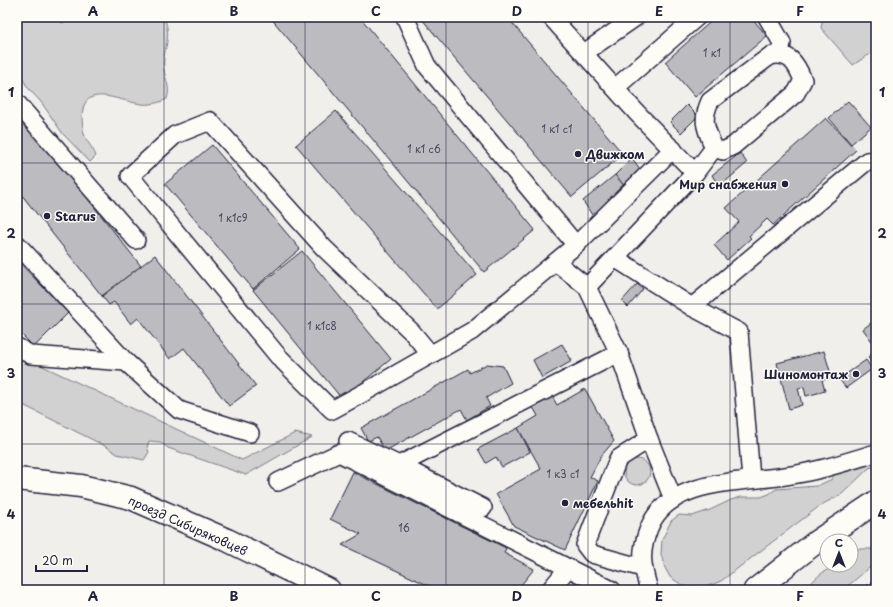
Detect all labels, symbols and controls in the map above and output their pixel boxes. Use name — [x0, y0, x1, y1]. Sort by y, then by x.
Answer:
text: A — [88, 1, 98, 20]
text: B — [230, 1, 239, 20]
text: C — [371, 1, 381, 20]
text: D — [512, 1, 522, 20]
text: E — [655, 1, 663, 20]
text: F — [796, 1, 804, 20]
house number: 1 к1 — [703, 45, 721, 60]
text: 1 — [8, 82, 14, 101]
text: 1 — [879, 82, 885, 101]
house number: 1 к1 с1 — [541, 121, 573, 136]
house number: 1 к1 с6 — [407, 141, 441, 156]
place label: Движком — [585, 145, 645, 163]
marker: Движком — [573, 149, 583, 159]
place label: Мир снабжения — [679, 175, 777, 193]
marker: Мир снабжения — [780, 179, 790, 189]
place label: Starus — [55, 207, 96, 225]
house number: 1 к1с9 — [218, 210, 248, 225]
marker: Starus — [42, 211, 52, 221]
text: 2 — [6, 223, 16, 242]
text: 2 — [877, 223, 887, 242]
house number: 1 к1с8 — [307, 318, 337, 333]
text: 3 — [7, 363, 16, 382]
text: 3 — [878, 363, 887, 382]
place label: Шиномонтаж — [764, 365, 849, 383]
marker: Шиномонтаж — [851, 369, 861, 379]
house number: 1 к3 с1 — [546, 466, 580, 481]
street label: проезд Сибиряковцев — [126, 491, 251, 559]
place label: мебельhit — [573, 494, 634, 512]
marker: мебельhit — [560, 498, 570, 508]
text: 4 — [7, 504, 16, 523]
text: 4 — [878, 504, 887, 523]
house number: 16 — [398, 520, 410, 535]
north arrow — [819, 533, 859, 573]
text: С — [835, 534, 843, 551]
scale bar — [36, 547, 87, 573]
text: 20 m — [42, 551, 73, 569]
text: A — [88, 586, 98, 605]
text: B — [230, 586, 239, 605]
text: C — [371, 586, 381, 605]
text: D — [512, 586, 522, 605]
text: E — [655, 586, 663, 605]
text: F — [796, 586, 804, 605]

